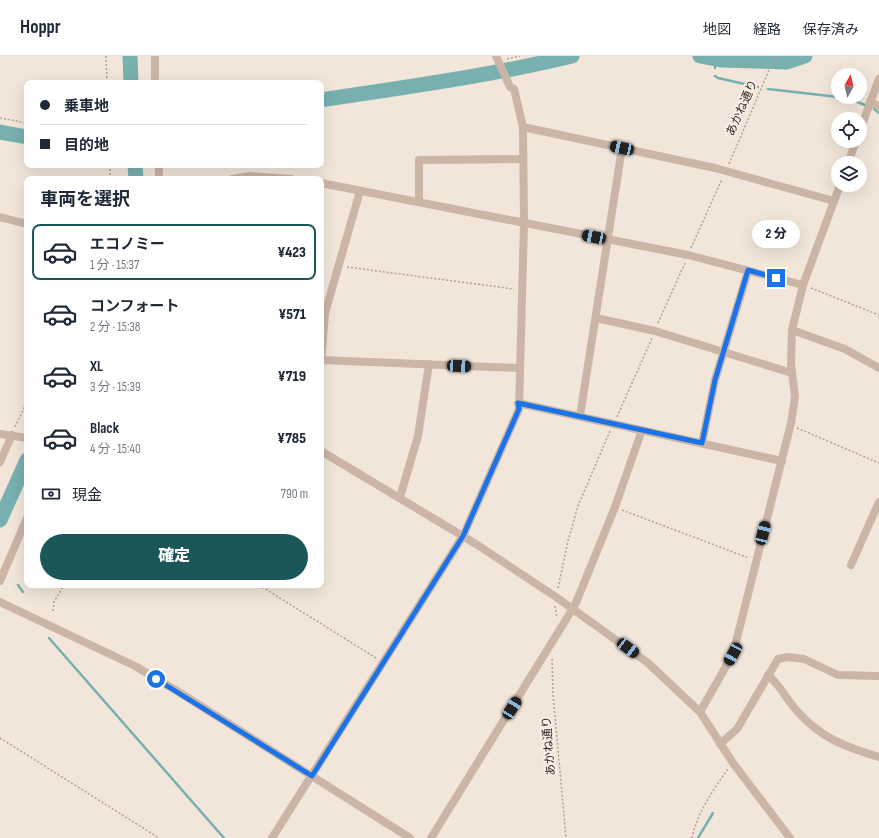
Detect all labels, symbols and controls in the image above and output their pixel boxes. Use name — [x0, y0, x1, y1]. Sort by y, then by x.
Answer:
text: Hoppr — [20, 16, 61, 39]
text: 地図 — [703, 21, 731, 38]
text: 経路 — [753, 21, 781, 38]
text: 保存済み — [803, 21, 859, 38]
north arrow — [831, 68, 867, 104]
map controls — [831, 68, 867, 192]
street label: あかね通り — [723, 78, 761, 138]
text: 乗車地 — [64, 97, 109, 116]
button: locate — [831, 112, 867, 148]
text: 目的地 — [64, 136, 109, 155]
car — [609, 140, 635, 156]
button: layers — [831, 156, 867, 192]
text: 車両を選択 — [40, 189, 130, 210]
callout: 2 分 — [752, 220, 800, 248]
text: 2 分 — [766, 226, 786, 242]
car — [581, 229, 607, 245]
icon: car — [42, 234, 78, 270]
text: エコノミー — [90, 235, 165, 254]
text: ¥423 — [277, 243, 306, 262]
text: 1 分 · 15:37 — [90, 257, 139, 273]
route end — [767, 269, 785, 287]
icon: car — [42, 296, 78, 332]
text: コンフォート — [90, 297, 180, 316]
text: ¥571 — [278, 305, 306, 324]
text: 2 分 · 15:38 — [90, 319, 141, 335]
text: XL — [90, 357, 103, 376]
icon: car — [42, 358, 78, 394]
car — [447, 359, 471, 373]
text: ¥719 — [278, 367, 306, 386]
text: 3 分 · 15:39 — [90, 379, 141, 395]
text: Black — [90, 419, 119, 438]
icon: car — [42, 420, 78, 456]
text: ¥785 — [277, 429, 306, 448]
text: 4 分 · 15:40 — [90, 441, 141, 457]
icon: cash — [40, 483, 62, 505]
text: 現金 — [72, 486, 102, 505]
text: 790 m — [281, 486, 308, 502]
car — [754, 520, 772, 546]
button: 確定 — [40, 534, 308, 580]
car — [615, 636, 641, 660]
car — [722, 641, 744, 667]
route start — [147, 670, 165, 688]
car — [501, 695, 523, 721]
street label: あかね通り — [539, 715, 559, 777]

